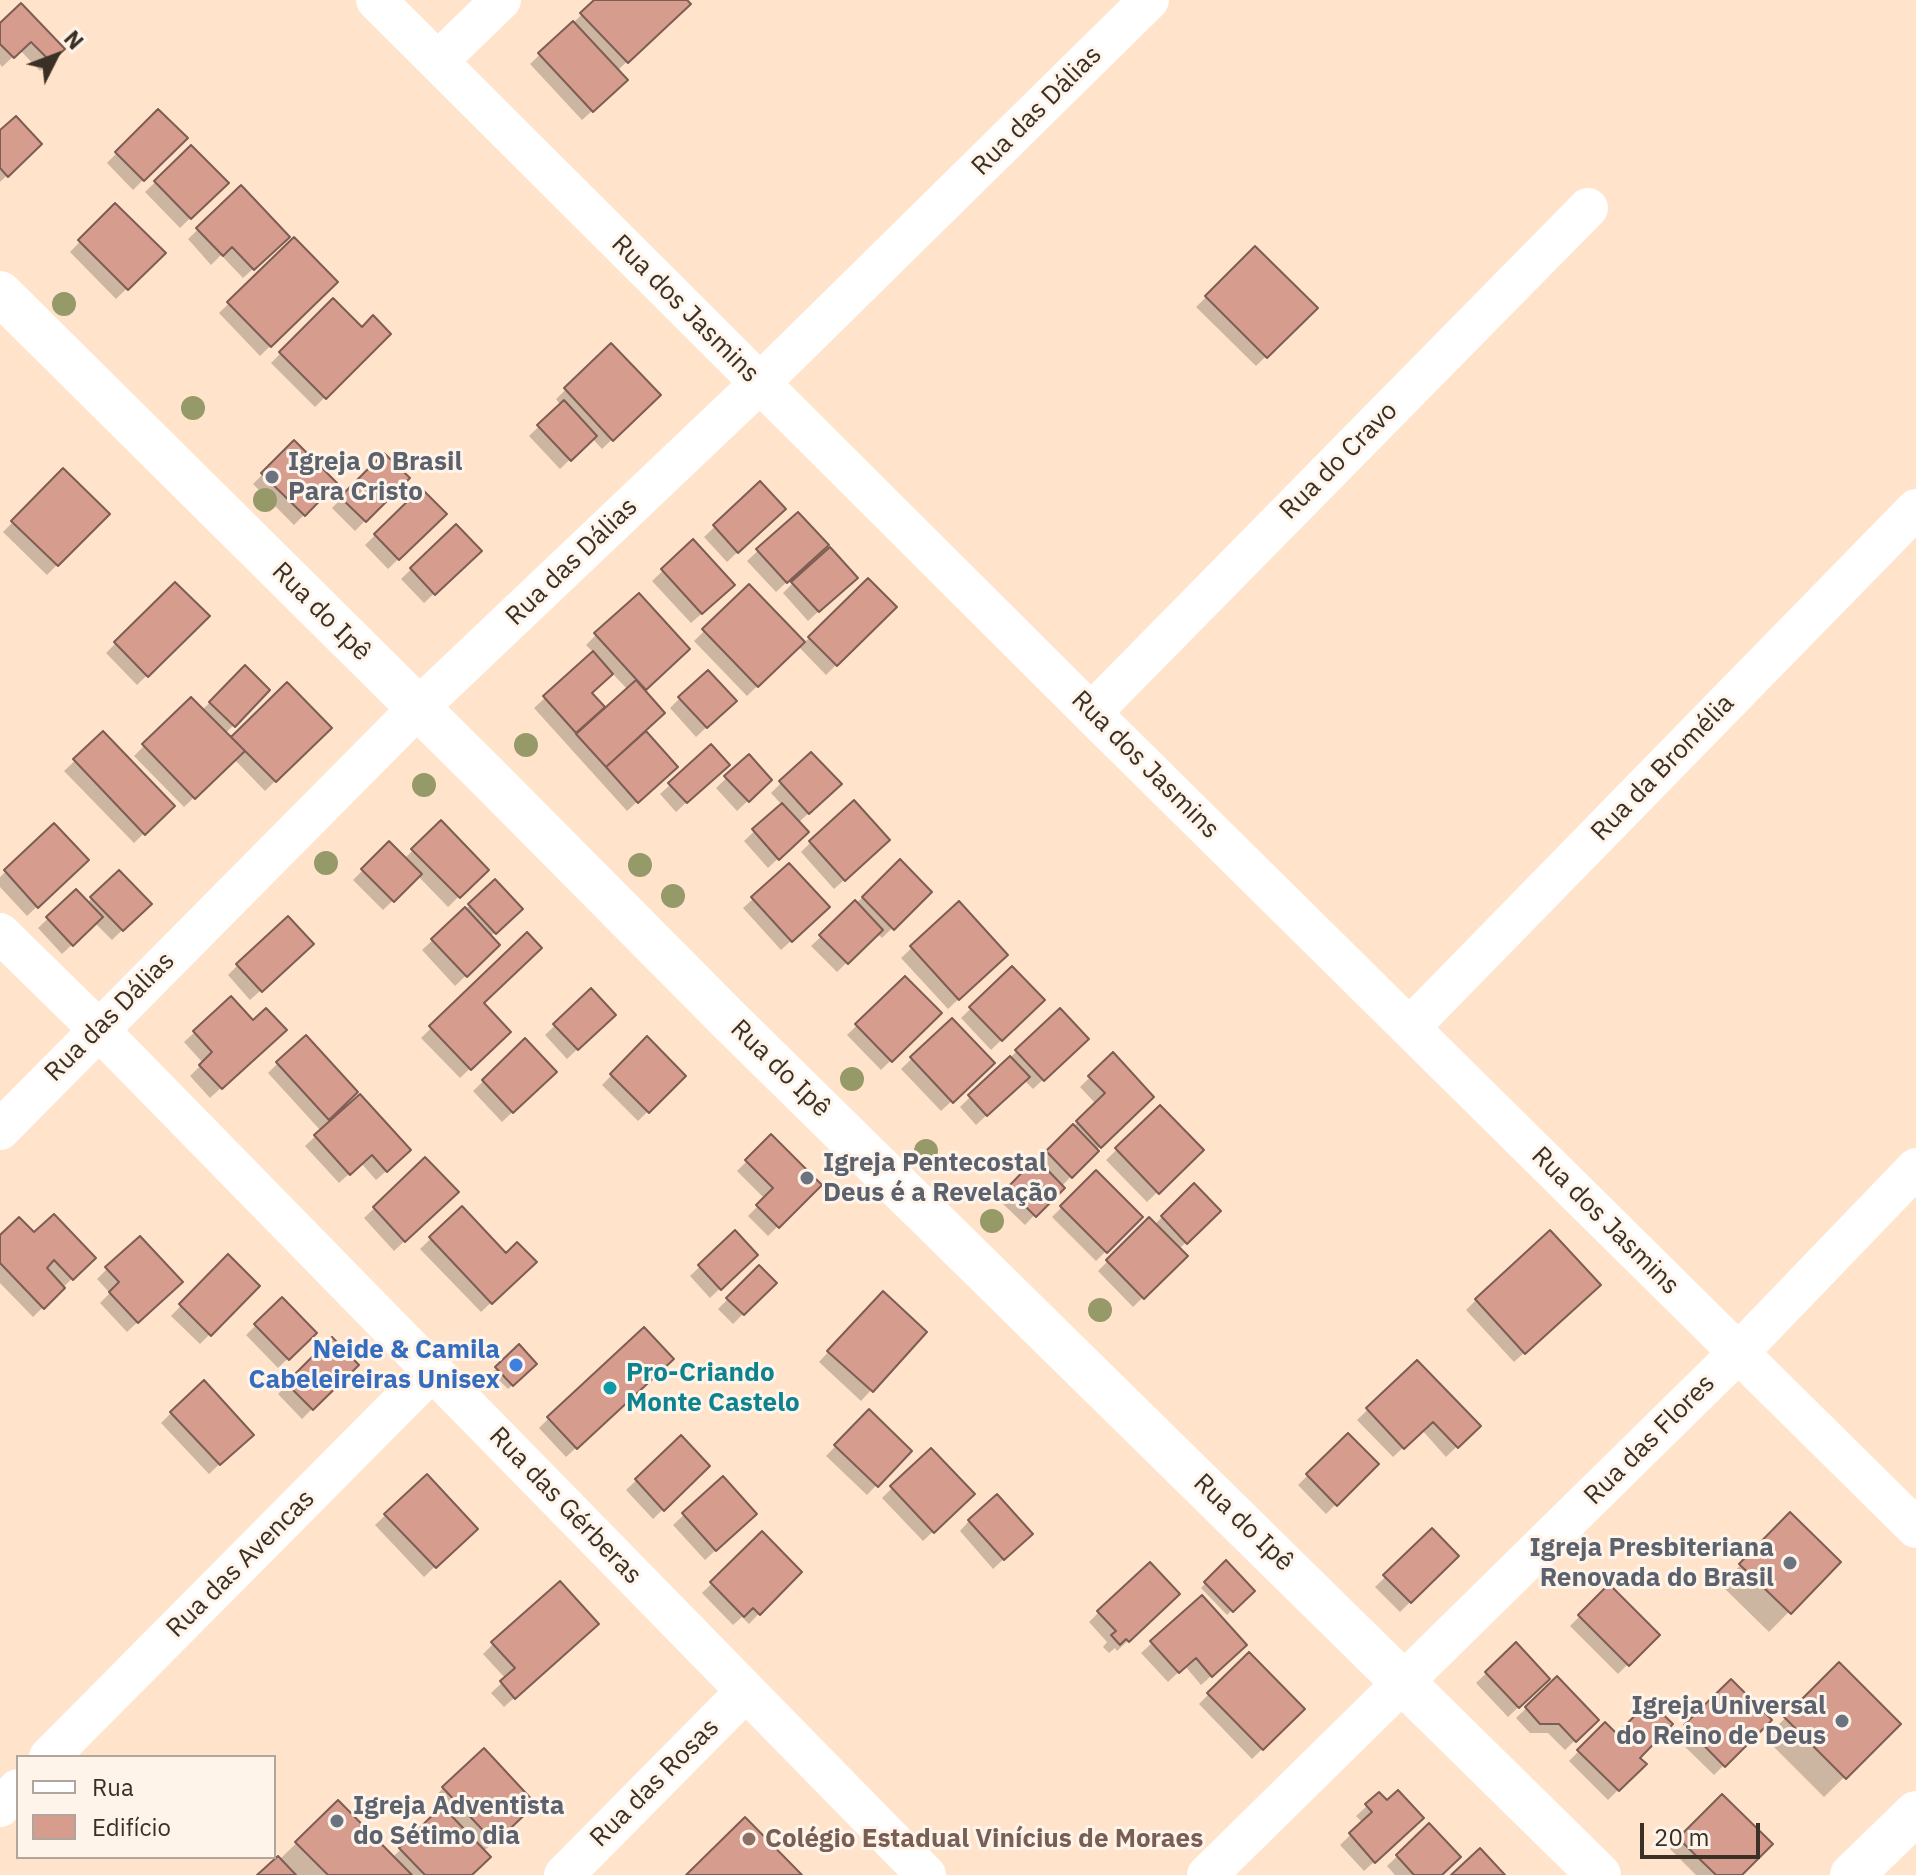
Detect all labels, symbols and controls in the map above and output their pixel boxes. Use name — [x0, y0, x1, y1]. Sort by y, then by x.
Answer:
north arrow — [16, 16, 96, 96]
text: N — [58, 24, 90, 55]
street label: Rua das Dálias — [966, 40, 1108, 182]
street label: Rua dos Jasmins — [605, 229, 765, 389]
street label: Rua do Cravo — [1274, 396, 1404, 526]
place label: Igreja O Brasil Para Cristo — [288, 446, 462, 508]
marker: Igreja O Brasil Para Cristo — [263, 468, 281, 486]
street label: Rua das Dálias — [500, 492, 644, 632]
street label: Rua do Ipê — [265, 556, 377, 668]
street label: Rua dos Jasmins — [1065, 685, 1225, 845]
street label: Rua da Bromélia — [1585, 688, 1741, 848]
street label: Rua das Dálias — [39, 946, 181, 1088]
street label: Rua do Ipê — [724, 1014, 836, 1124]
street label: Rua dos Jasmins — [1525, 1141, 1685, 1301]
place label: Igreja Pentecostal Deus é a Revelação — [823, 1147, 1058, 1208]
marker: Igreja Pentecostal Deus é a Revelação — [798, 1169, 816, 1187]
place label: Neide & Camila Cabeleireiras Unisex — [249, 1334, 500, 1396]
marker: Neide & Camila Cabeleireiras Unisex — [507, 1356, 525, 1374]
place label: Pro-Criando Monte Castelo — [626, 1357, 800, 1418]
street label: Rua das Flores — [1578, 1368, 1722, 1512]
marker: Pro-Criando Monte Castelo — [601, 1379, 619, 1397]
street label: Rua das Gérberas — [482, 1421, 648, 1591]
street label: Rua do Ipê — [1187, 1468, 1299, 1578]
street label: Rua das Avencas — [160, 1483, 322, 1645]
place label: Igreja Presbiteriana Renovada do Brasil — [1529, 1532, 1774, 1594]
marker: Igreja Presbiteriana Renovada do Brasil — [1781, 1554, 1799, 1572]
place label: Igreja Universal do Reino de Deus — [1616, 1690, 1826, 1752]
street label: Rua das Rosas — [584, 1712, 726, 1854]
marker: Igreja Universal do Reino de Deus — [1833, 1712, 1851, 1730]
legend — [16, 1755, 276, 1859]
text: Rua — [92, 1771, 134, 1803]
place label: Igreja Adventista do Sétimo dia — [353, 1790, 564, 1852]
scale bar — [1644, 1807, 1764, 1857]
text: Edifício — [92, 1811, 171, 1843]
marker: Igreja Adventista do Sétimo dia — [328, 1812, 346, 1830]
text: 20 m — [1654, 1821, 1709, 1853]
place label: Colégio Estadual Vinícius de Moraes — [765, 1823, 1203, 1855]
marker: Colégio Estadual Vinícius de Moraes — [740, 1830, 758, 1848]

